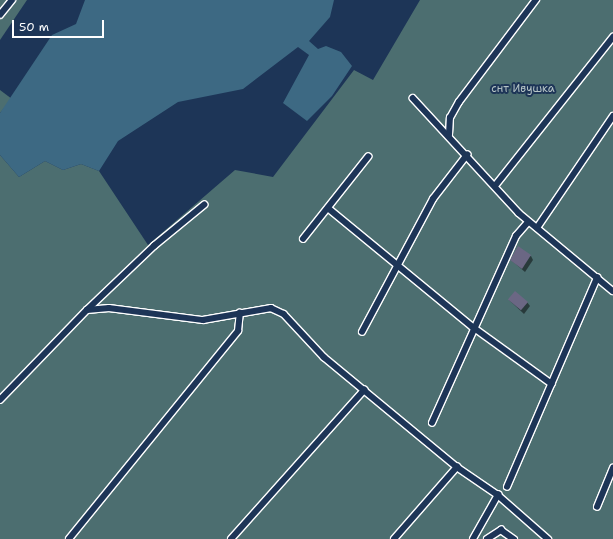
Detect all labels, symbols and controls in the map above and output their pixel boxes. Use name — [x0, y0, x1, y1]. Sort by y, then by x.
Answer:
scale bar — [14, 12, 106, 38]
text: 50 m — [19, 19, 49, 35]
park label: снт Ивушка — [491, 82, 555, 96]

